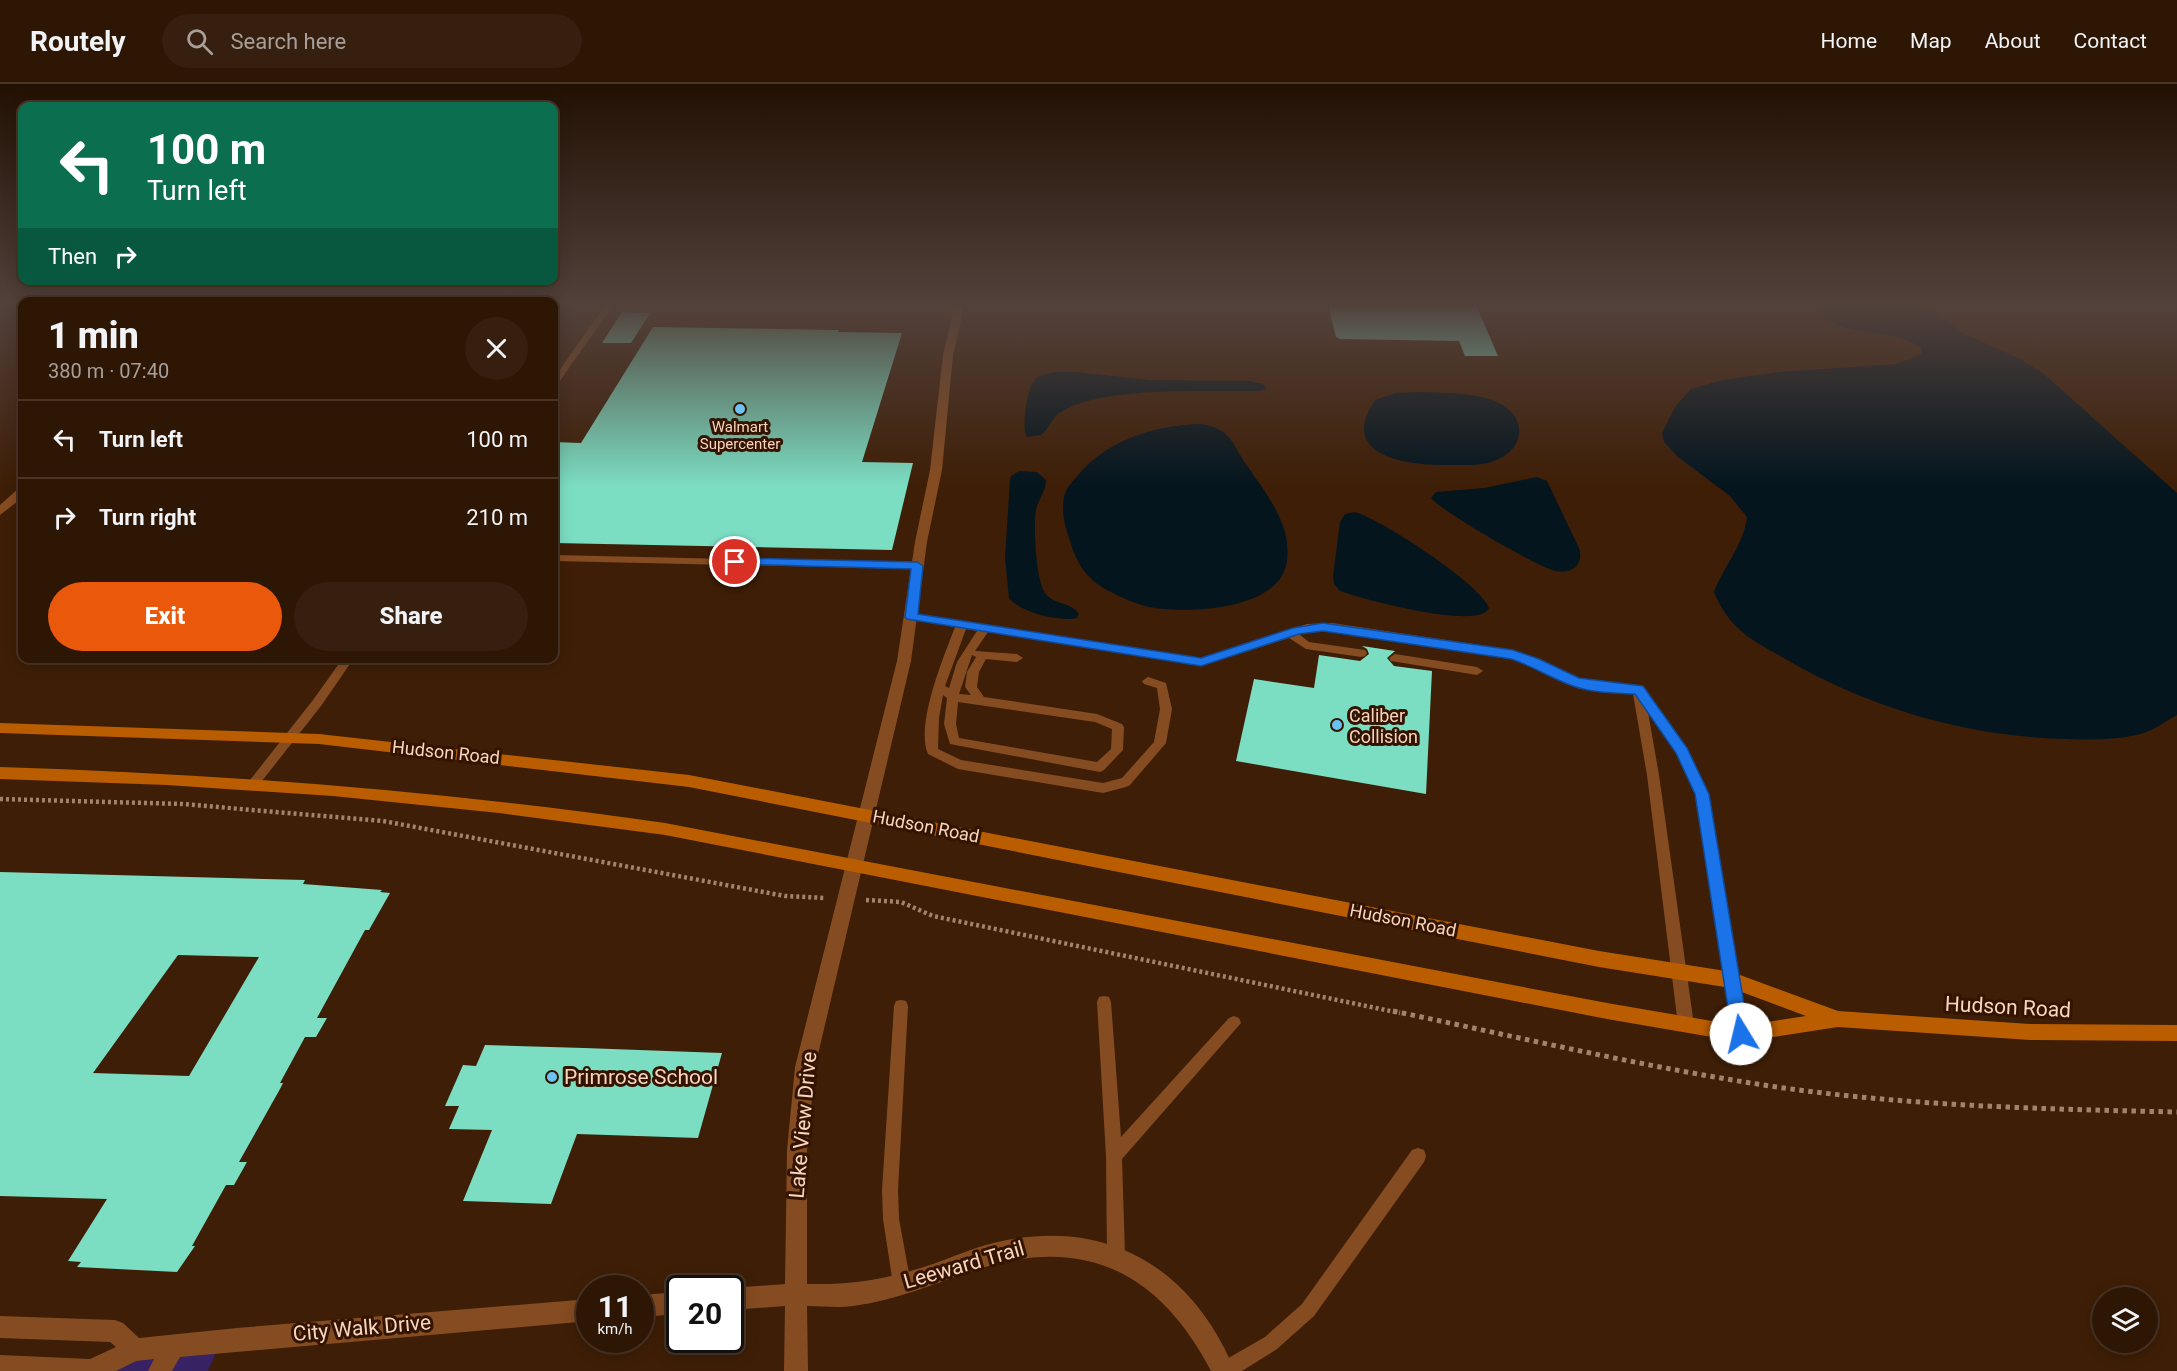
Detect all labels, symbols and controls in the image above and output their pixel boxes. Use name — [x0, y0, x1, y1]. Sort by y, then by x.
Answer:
search box — [162, 14, 582, 68]
text: Routely — [30, 25, 126, 58]
icon: search — [183, 25, 216, 58]
text: Search here — [231, 29, 346, 54]
text: Home — [1821, 29, 1877, 53]
text: Map — [1910, 29, 1952, 53]
text: About — [1985, 29, 2041, 53]
text: Contact — [2074, 29, 2147, 53]
text: 100 m — [147, 125, 266, 174]
icon: left — [48, 126, 126, 204]
text: Turn left — [147, 175, 247, 207]
icon: right — [109, 240, 142, 273]
text: Then — [48, 244, 97, 269]
text: 1 min — [48, 315, 139, 357]
button: close — [465, 317, 528, 380]
text: 380 m · 07:40 — [48, 359, 169, 383]
marker: Walmart Supercenter — [733, 402, 747, 416]
place label: Walmart Supercenter — [700, 418, 780, 453]
icon: left — [48, 423, 81, 456]
text: Turn left — [99, 427, 183, 452]
text: 100 m — [466, 427, 528, 452]
icon: right — [48, 501, 81, 534]
text: Turn right — [99, 505, 196, 530]
text: 210 m — [466, 505, 528, 530]
pin — [709, 536, 760, 587]
icon: arrive — [718, 545, 751, 578]
button: Exit — [48, 582, 282, 651]
button: Share — [294, 582, 528, 651]
place label: Caliber Collision — [1349, 705, 1418, 747]
marker: Caliber Collision — [1330, 718, 1344, 732]
street label: Hudson Road — [391, 736, 501, 768]
street label: Hudson Road — [871, 805, 981, 847]
street label: Hudson Road — [1348, 899, 1458, 941]
street label: Hudson Road — [1944, 992, 2072, 1022]
position arrow — [1709, 1002, 1773, 1066]
street label: Lake View Drive — [785, 1051, 821, 1199]
place label: Primrose School — [564, 1065, 718, 1089]
marker: Primrose School — [545, 1070, 559, 1084]
street label: Leeward Trail — [901, 1236, 1027, 1294]
speed limit sign: 20 — [666, 1275, 744, 1353]
map controls — [2092, 1287, 2158, 1353]
button: layers — [2092, 1287, 2158, 1353]
text: 11 — [598, 1289, 632, 1324]
street label: City Walk Drive — [292, 1310, 432, 1346]
text: km/h — [597, 1320, 633, 1338]

